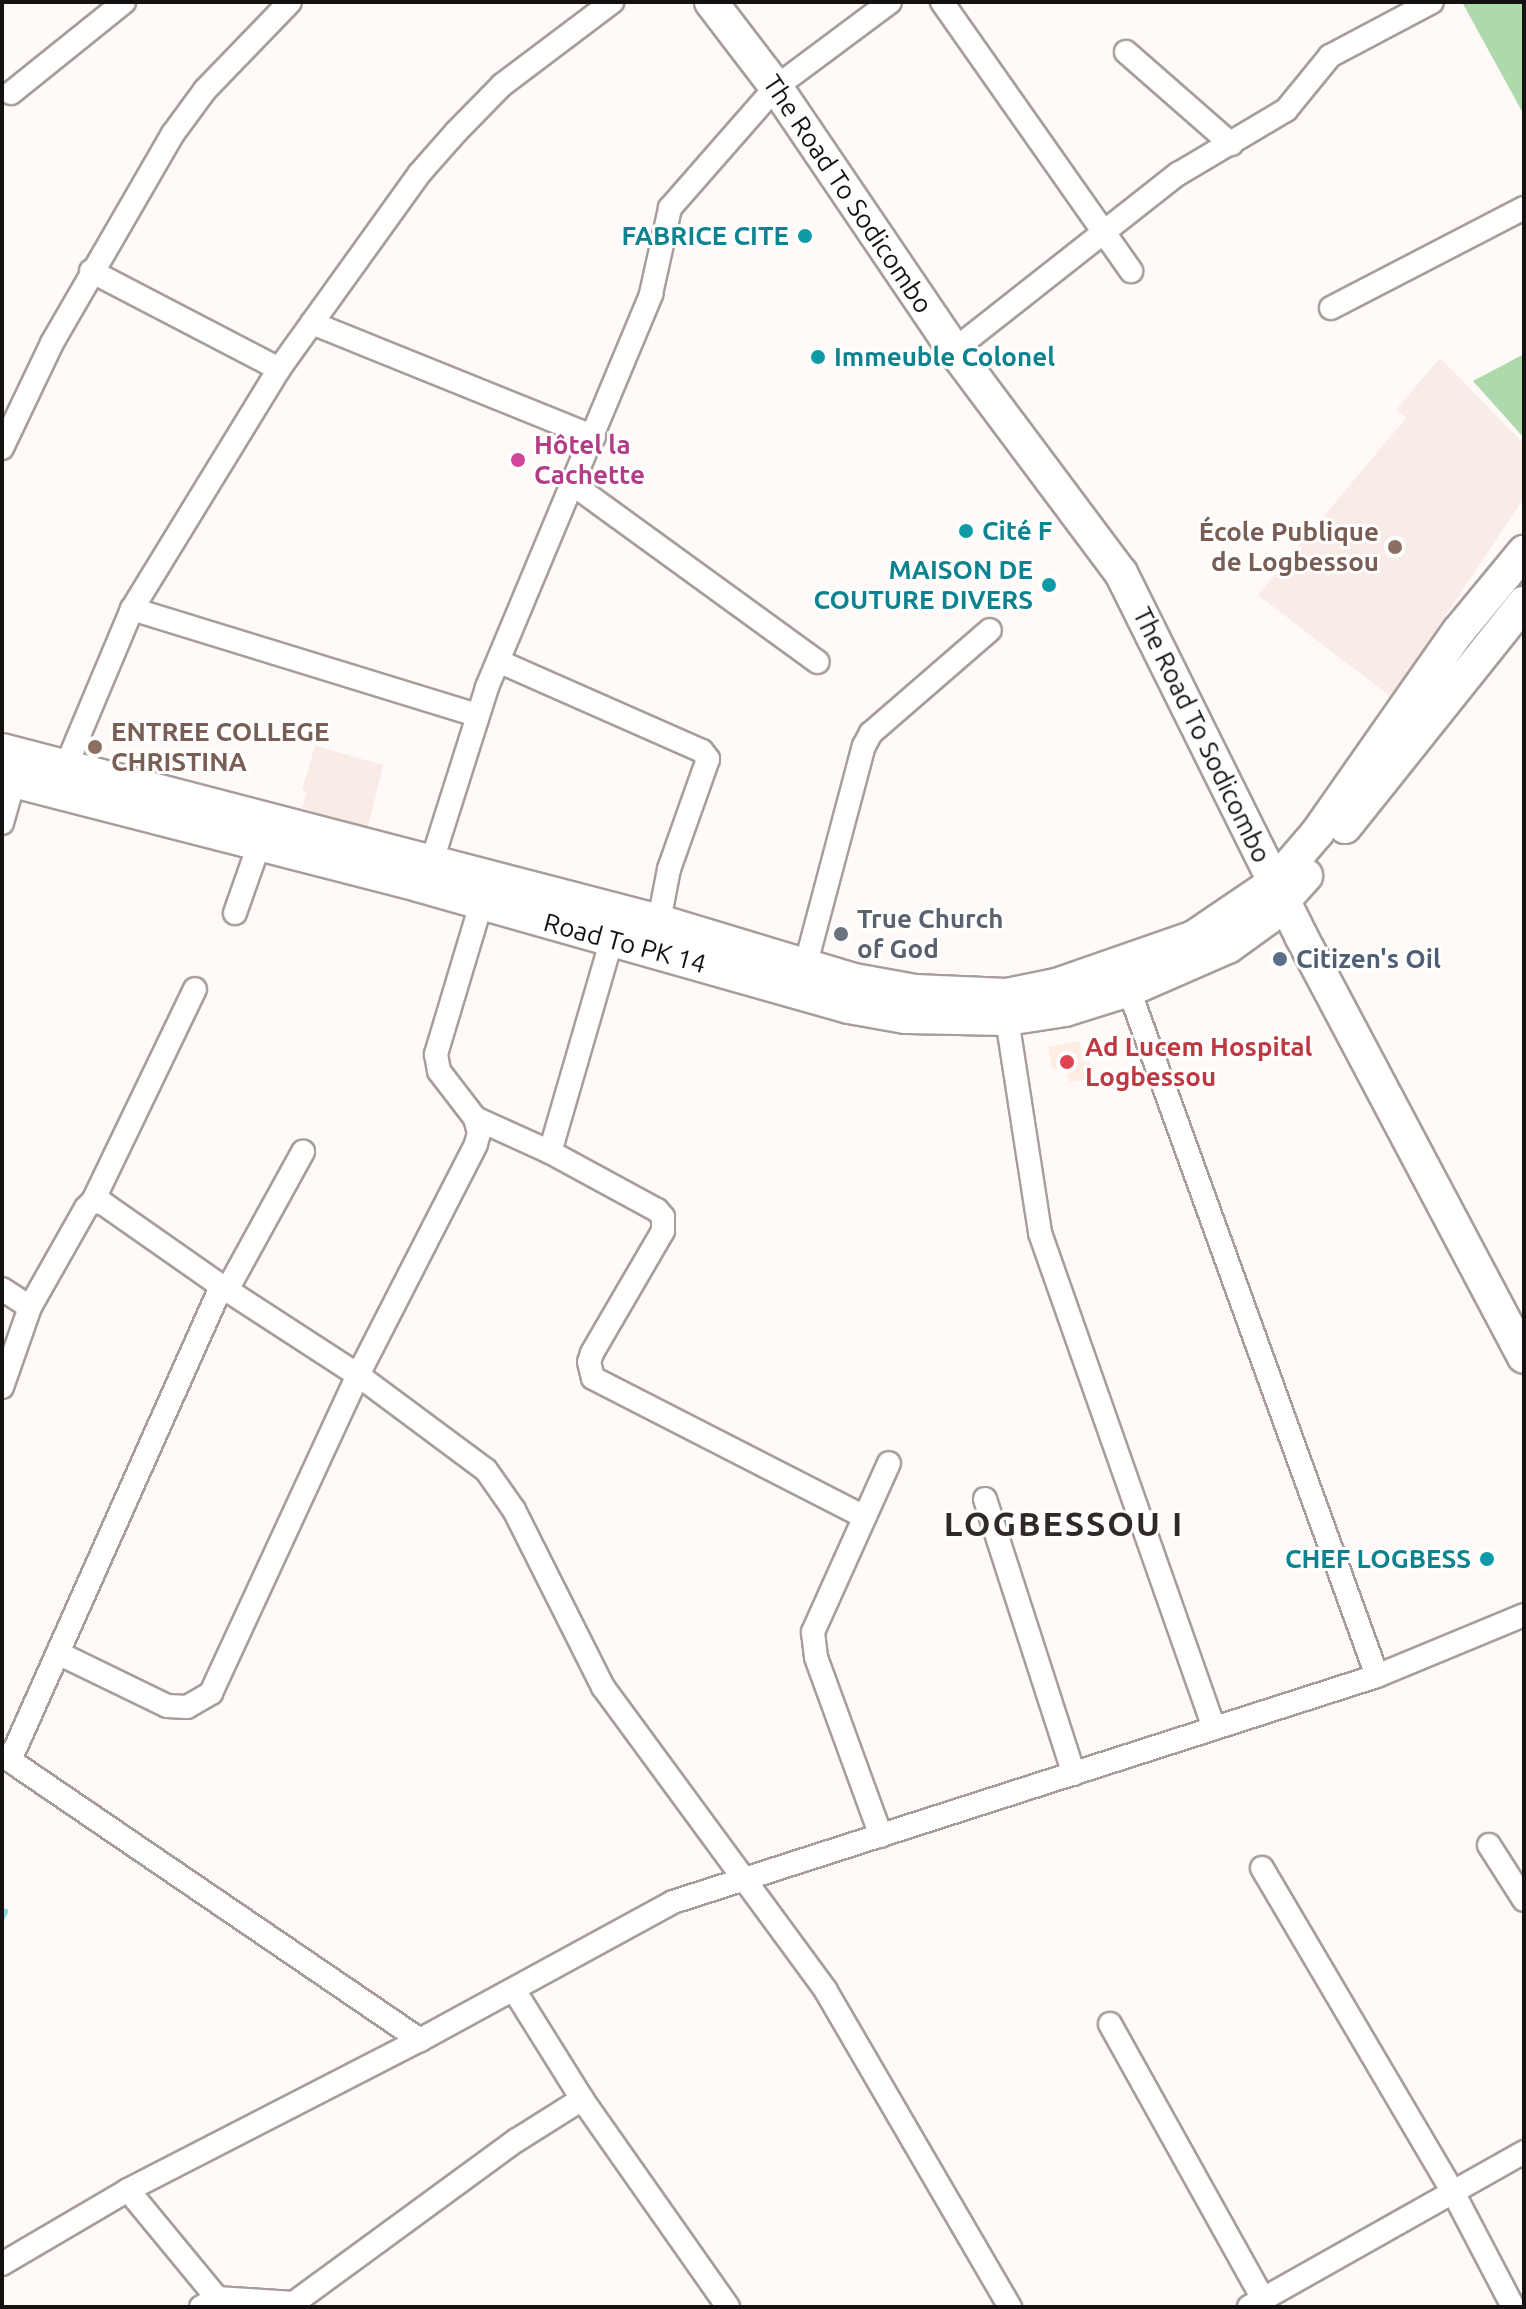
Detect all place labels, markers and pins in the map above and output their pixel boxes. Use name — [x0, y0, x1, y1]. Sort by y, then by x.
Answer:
place label: FABRICE CITE — [621, 220, 789, 252]
marker: FABRICE CITE — [796, 227, 814, 245]
place label: Immeuble Colonel — [834, 341, 1055, 373]
marker: Immeuble Colonel — [809, 348, 827, 366]
place label: Hôtel la Cachette — [534, 429, 645, 490]
marker: Hôtel la Cachette — [509, 451, 527, 469]
place label: Cité F — [982, 515, 1052, 547]
place label: École Publique de Logbessou — [1199, 516, 1379, 578]
marker: Cité F — [957, 522, 975, 540]
marker: École Publique de Logbessou — [1386, 538, 1404, 556]
place label: MAISON DE COUTURE DIVERS — [813, 554, 1033, 616]
marker: MAISON DE COUTURE DIVERS — [1040, 576, 1058, 594]
place label: ENTREE COLLEGE CHRISTINA — [111, 716, 330, 778]
marker: ENTREE COLLEGE CHRISTINA — [86, 738, 104, 756]
place label: True Church of God — [857, 903, 1004, 964]
marker: True Church of God — [832, 925, 850, 943]
place label: Citizen's Oil — [1296, 943, 1441, 975]
marker: Citizen's Oil — [1271, 950, 1289, 968]
place label: Ad Lucem Hospital Logbessou — [1085, 1031, 1312, 1092]
marker: Ad Lucem Hospital Logbessou — [1056, 1051, 1078, 1073]
place label: CHEF LOGBESS — [1285, 1543, 1471, 1575]
marker: CHEF LOGBESS — [1478, 1550, 1496, 1568]

